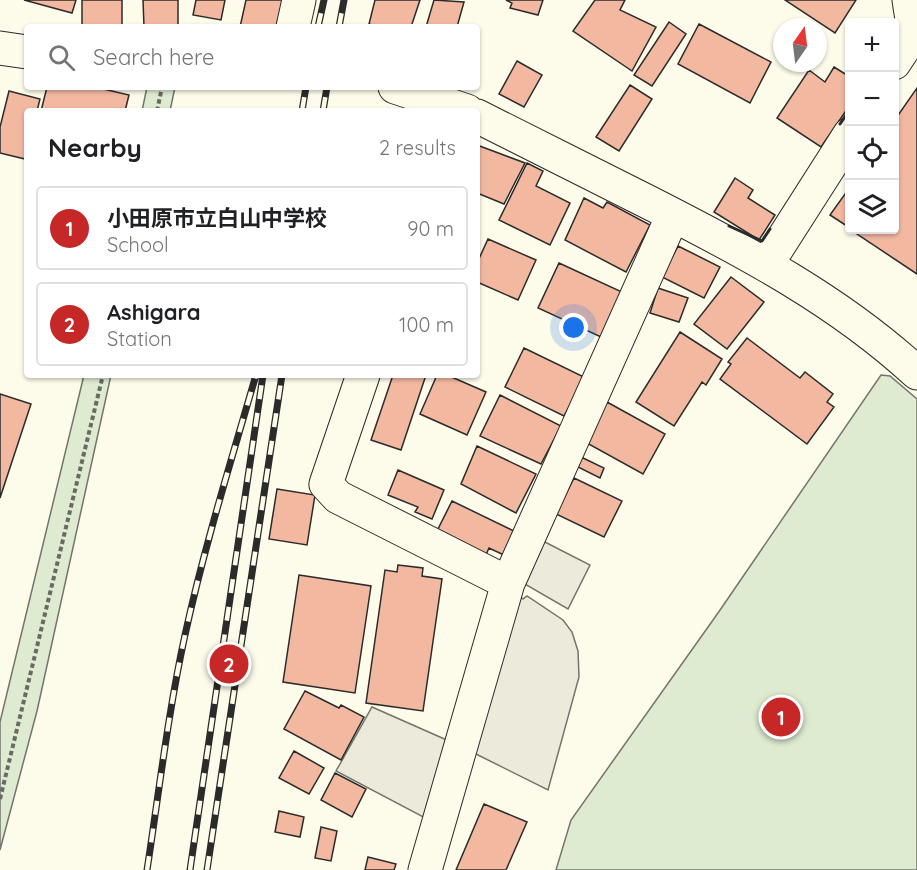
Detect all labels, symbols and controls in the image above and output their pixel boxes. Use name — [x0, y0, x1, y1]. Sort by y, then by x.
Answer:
north arrow — [773, 18, 827, 72]
map controls — [845, 18, 899, 234]
button: + — [845, 18, 899, 72]
search box — [24, 24, 480, 90]
icon: search — [45, 41, 78, 74]
text: Search here — [93, 43, 214, 71]
button: − — [845, 72, 899, 126]
button: locate — [845, 126, 899, 180]
text: Nearby — [48, 131, 142, 164]
text: 2 results — [379, 135, 456, 160]
button: layers — [845, 180, 899, 234]
text: 小田原市立白山中学校 — [107, 204, 327, 232]
text: 1 — [66, 216, 73, 241]
text: 90 m — [407, 216, 454, 241]
text: School — [107, 232, 169, 257]
text: Ashigara — [107, 298, 201, 326]
text: 2 — [64, 312, 75, 337]
text: 100 m — [399, 312, 454, 337]
your location — [559, 313, 588, 342]
text: Station — [107, 326, 172, 351]
pin: 2 — [210, 642, 248, 686]
pin: 1 — [762, 694, 800, 740]

